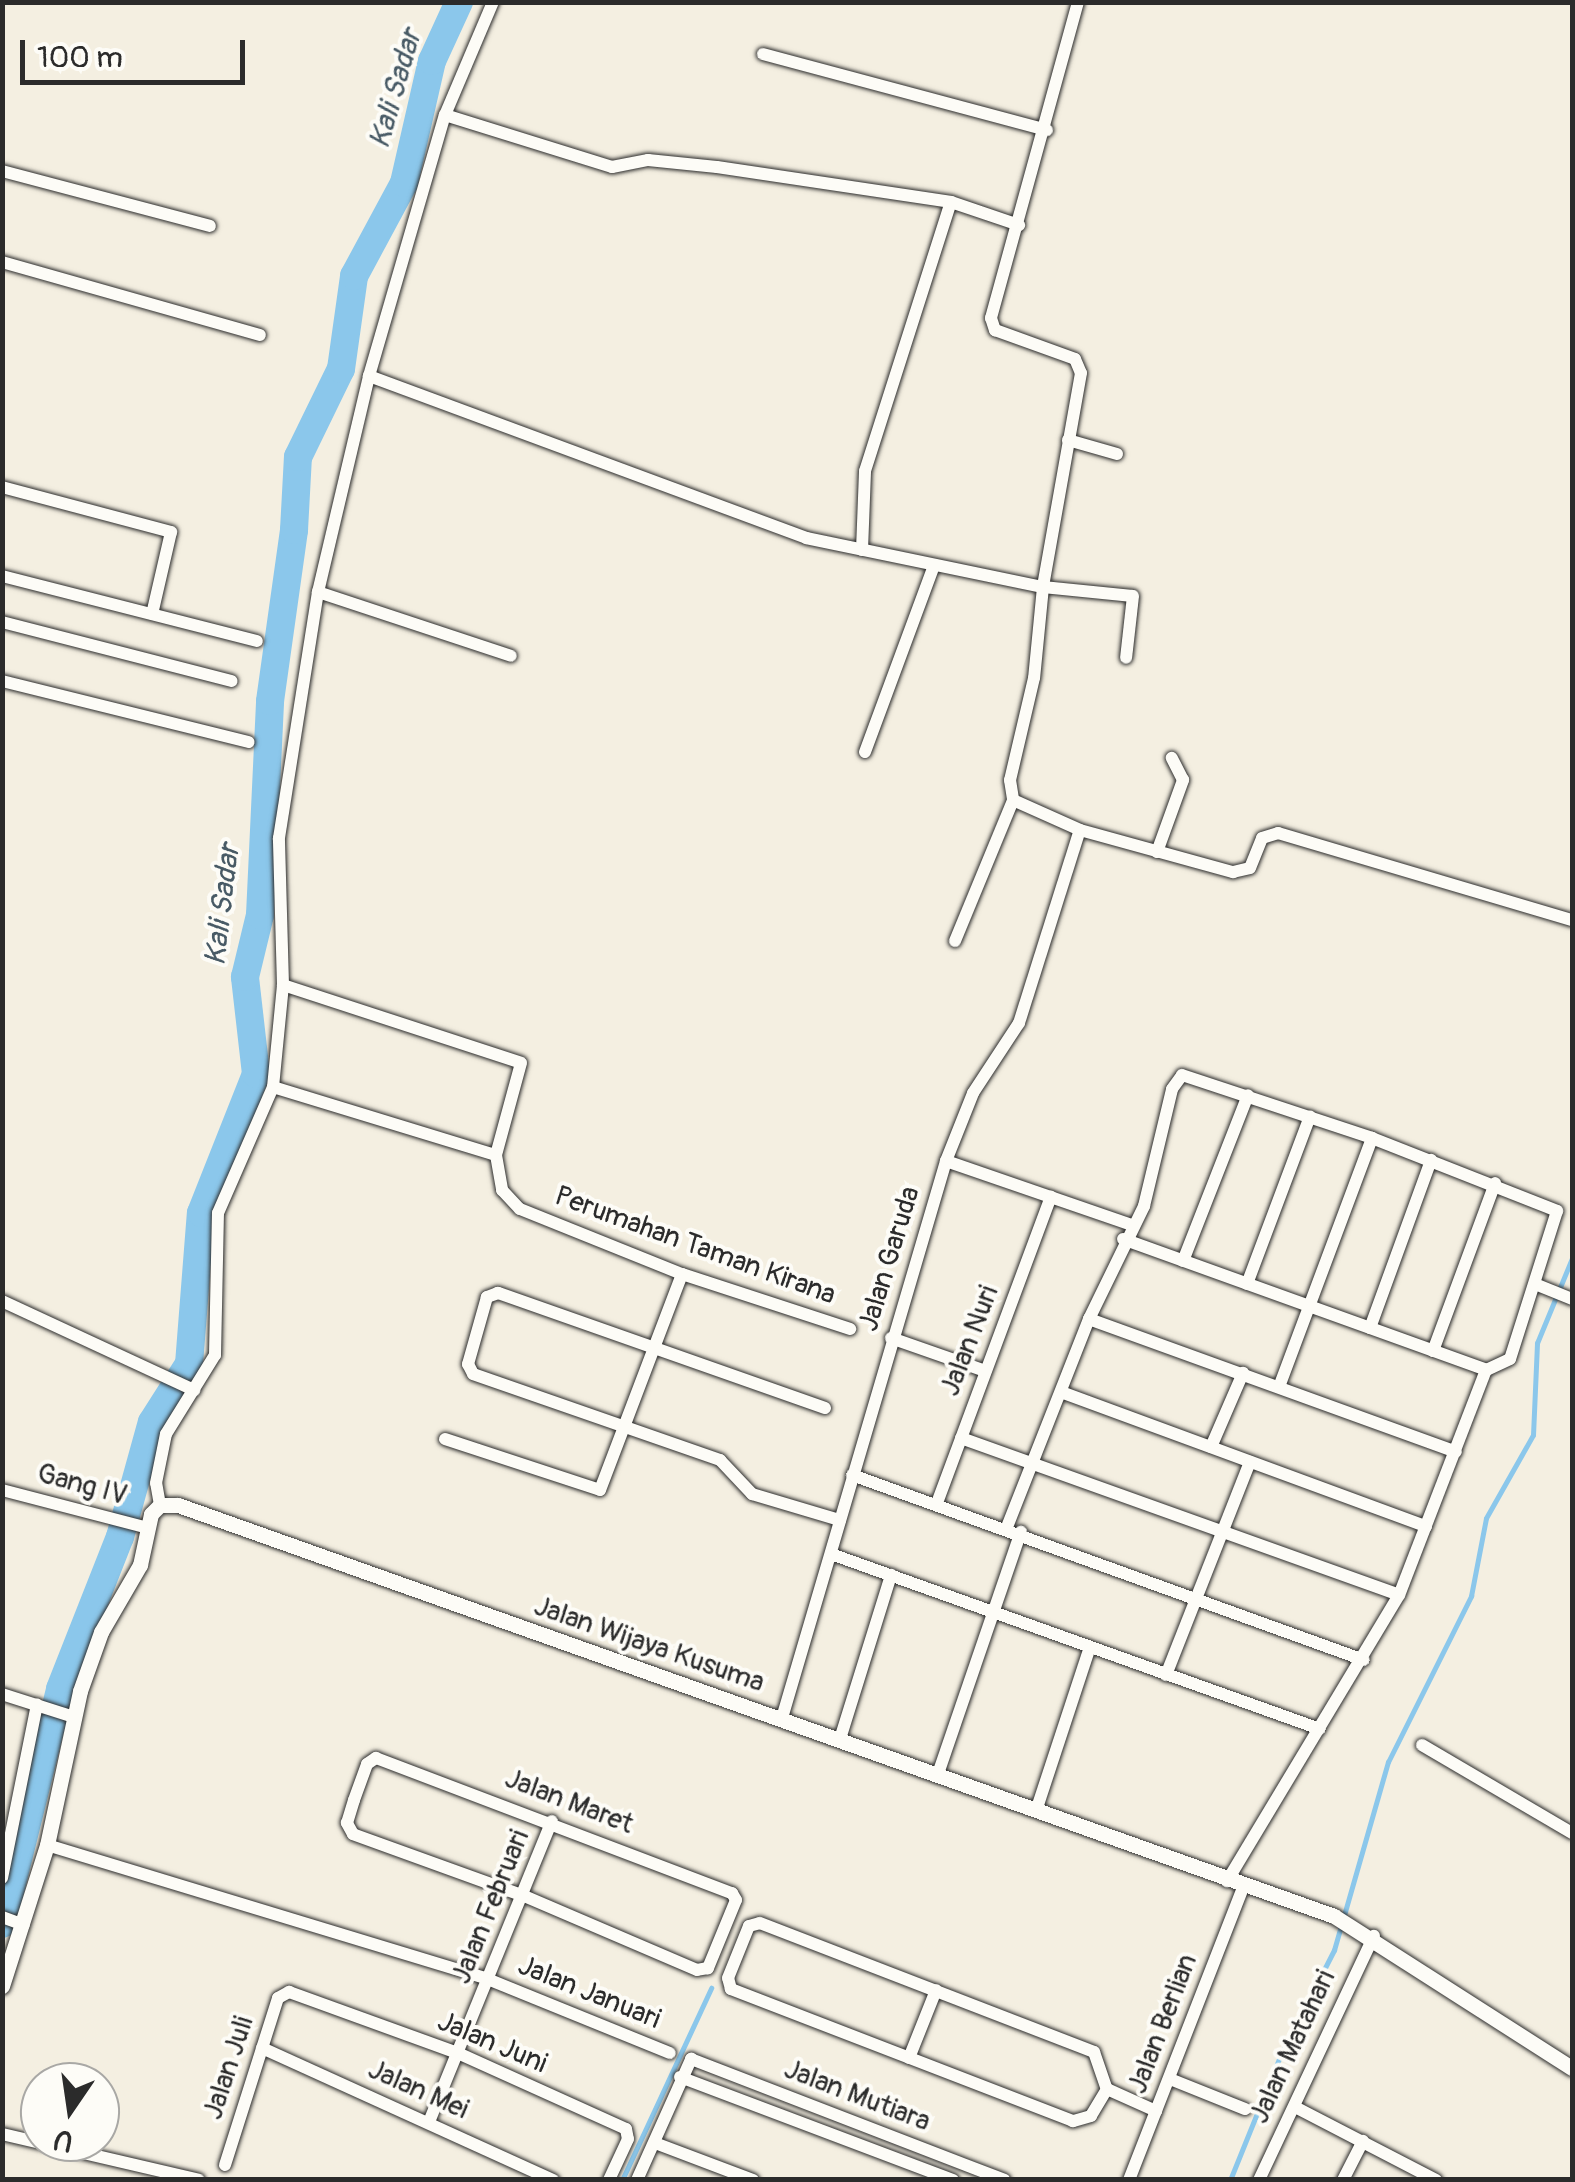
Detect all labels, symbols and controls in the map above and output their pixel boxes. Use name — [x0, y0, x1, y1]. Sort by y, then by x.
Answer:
scale bar — [25, 20, 250, 82]
water label: Kali Sadar — [362, 25, 430, 153]
text: 100 m — [37, 39, 123, 76]
water label: Kali Sadar — [198, 842, 248, 968]
street label: Perumahan Taman Kirana — [550, 1180, 840, 1312]
street label: Jalan Garuda — [852, 1183, 928, 1335]
street label: Jalan Nuri — [934, 1281, 1006, 1401]
street label: Gang IV — [33, 1457, 131, 1513]
street label: Jalan Wijaya Kusuma — [529, 1590, 769, 1700]
street label: Jalan Maret — [500, 1762, 638, 1842]
street label: Jalan Februari — [445, 1825, 537, 1989]
street label: Jalan Januari — [513, 1949, 665, 2037]
street label: Jalan Berlian — [1121, 1950, 1205, 2098]
street label: Jalan Matahari — [1243, 1965, 1343, 2129]
street label: Jalan Juni — [432, 2005, 552, 2081]
street label: Jalan Juli — [197, 2012, 261, 2124]
street label: Jalan Mei — [363, 2053, 473, 2127]
street label: Jalan Mutiara — [779, 2053, 935, 2139]
north arrow — [20, 2062, 120, 2162]
text: U — [51, 2121, 77, 2159]

